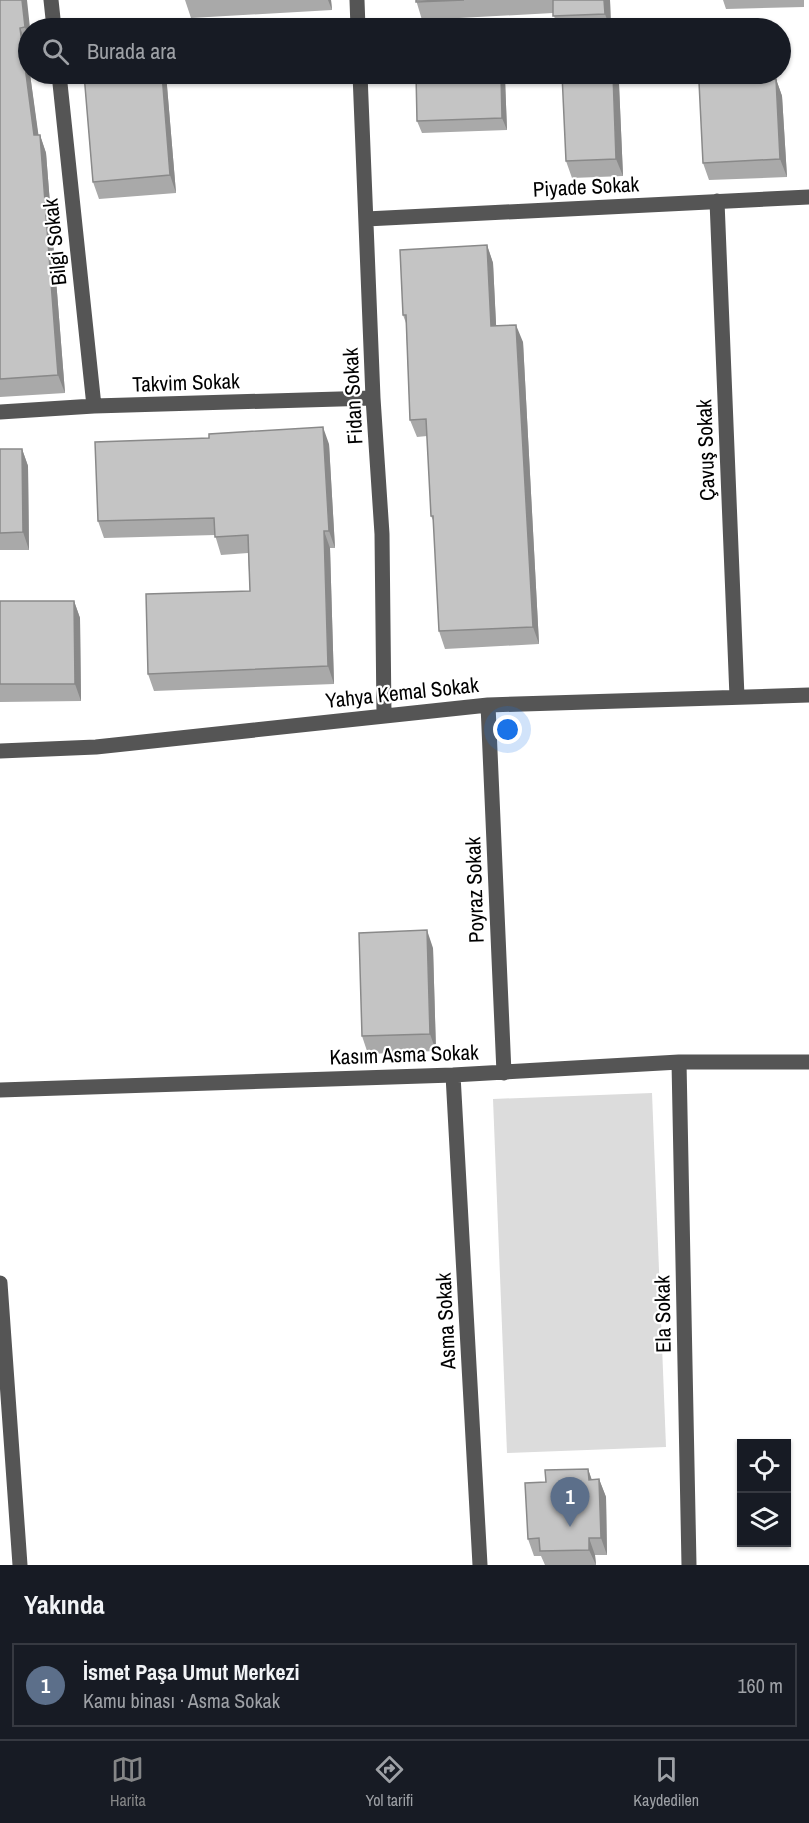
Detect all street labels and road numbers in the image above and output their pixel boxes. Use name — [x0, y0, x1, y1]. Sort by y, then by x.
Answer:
street label: Piyade Sokak — [532, 169, 640, 204]
street label: Bilgi Sokak — [35, 197, 73, 287]
street label: Fidan Sokak — [335, 347, 370, 445]
street label: Takvim Sokak — [132, 366, 241, 399]
street label: Çavuş Sokak — [689, 398, 722, 501]
street label: Yahya Kemal Sokak — [324, 670, 480, 715]
street label: Poyraz Sokak — [458, 836, 491, 944]
street label: Kasım Asma Sokak — [329, 1037, 479, 1072]
street label: Asma Sokak — [428, 1272, 463, 1371]
street label: Ela Sokak — [647, 1275, 678, 1353]

